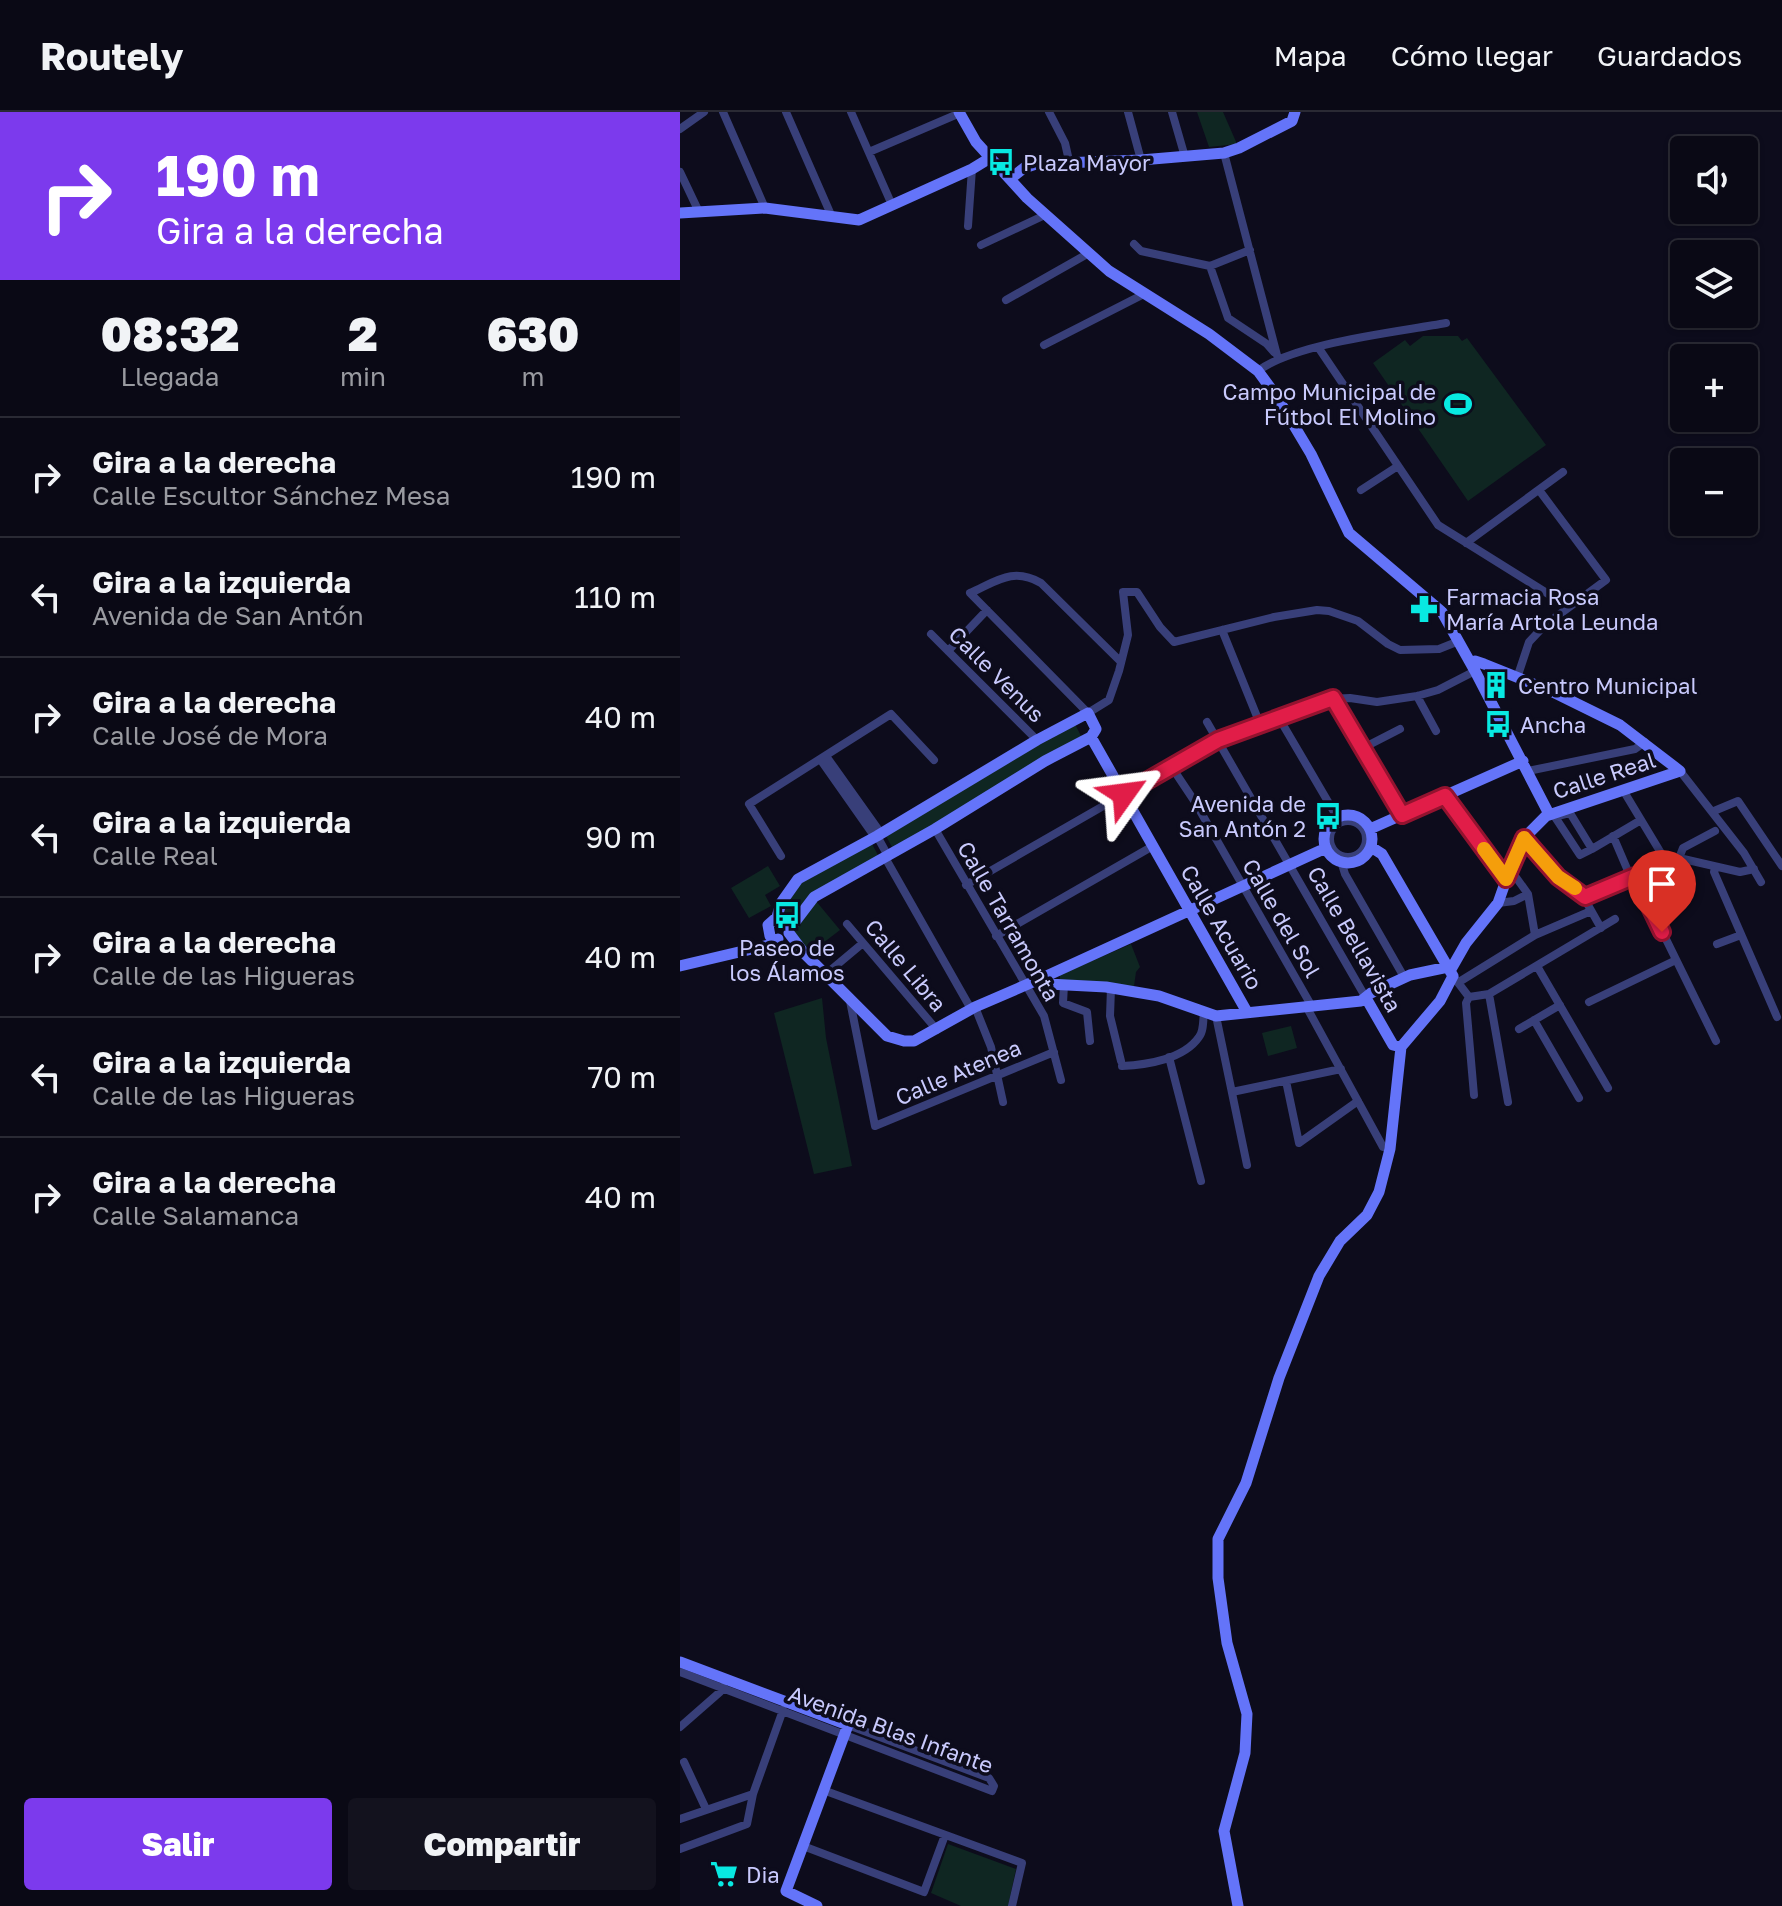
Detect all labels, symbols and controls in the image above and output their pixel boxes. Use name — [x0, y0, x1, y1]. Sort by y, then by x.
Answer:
text: Routely — [40, 33, 184, 78]
text: Mapa — [1274, 39, 1347, 72]
text: Cómo llegar — [1391, 39, 1553, 72]
text: Guardados — [1597, 39, 1742, 72]
map controls — [1670, 136, 1758, 536]
button: sound — [1670, 136, 1758, 224]
text: 190 m — [156, 141, 320, 208]
icon: right — [24, 144, 128, 248]
bus stop icon: Plaza Mayor — [986, 147, 1016, 177]
place label: Plaza Mayor — [1023, 149, 1151, 176]
text: Gira a la derecha — [156, 209, 444, 252]
button: layers — [1670, 240, 1758, 328]
text: 08:32 — [100, 304, 239, 362]
text: 2 — [348, 304, 378, 362]
text: 630 — [486, 304, 580, 362]
button: + — [1670, 344, 1758, 432]
text: Llegada — [120, 361, 220, 392]
text: min — [340, 361, 386, 392]
text: m — [521, 361, 544, 392]
place label: Campo Municipal de Fútbol El Molino — [1223, 378, 1436, 430]
sports icon: Campo Municipal de Fútbol El Molino — [1443, 389, 1473, 419]
text: Gira a la derecha — [92, 444, 336, 480]
button: − — [1670, 448, 1758, 536]
icon: right — [24, 455, 68, 499]
text: 190 m — [571, 459, 656, 495]
text: Calle Escultor Sánchez Mesa — [92, 480, 451, 511]
text: Gira a la izquierda — [92, 564, 351, 600]
icon: left — [24, 575, 68, 619]
text: 110 m — [574, 579, 656, 615]
place label: Farmacia Rosa María Artola Leunda — [1446, 583, 1658, 635]
pharmacy icon: Farmacia Rosa María Artola Leunda — [1409, 594, 1439, 624]
text: Avenida de San Antón — [92, 600, 364, 631]
street label: Calle Venus — [944, 621, 1050, 727]
building icon: Centro Municipal — [1481, 670, 1511, 700]
place label: Centro Municipal — [1518, 672, 1697, 699]
text: Gira a la derecha — [92, 684, 336, 720]
icon: right — [24, 695, 68, 739]
text: 40 m — [585, 699, 656, 735]
bus stop icon: Ancha — [1483, 709, 1513, 739]
place label: Ancha — [1520, 711, 1586, 738]
text: Calle José de Mora — [92, 720, 328, 751]
street label: Calle Real — [1549, 746, 1659, 804]
position arrow — [1082, 752, 1166, 836]
place label: Avenida de San Antón 2 — [1179, 790, 1306, 842]
bus stop icon: Avenida de San Antón 2 — [1313, 801, 1343, 831]
text: Gira a la izquierda — [92, 804, 351, 840]
icon: left — [24, 815, 68, 859]
text: 90 m — [585, 819, 656, 855]
street label: Calle Tarramonta — [952, 836, 1066, 1006]
text: Calle Real — [92, 840, 218, 871]
pin — [1628, 850, 1696, 932]
street label: Calle del Sol — [1237, 854, 1327, 982]
street label: Calle Acuario — [1175, 860, 1269, 994]
street label: Calle Bellavista — [1302, 861, 1408, 1017]
icon: arrive — [1640, 862, 1684, 906]
bus stop icon: Paseo de los Álamos — [772, 900, 802, 930]
street label: Calle Libra — [860, 913, 952, 1017]
text: Gira a la derecha — [92, 924, 336, 960]
place label: Paseo de los Álamos — [729, 934, 845, 986]
icon: right — [24, 935, 68, 979]
text: 40 m — [585, 939, 656, 975]
text: Calle de las Higueras — [92, 960, 355, 991]
street label: Calle Atenea — [891, 1033, 1025, 1111]
text: Gira a la izquierda — [92, 1044, 351, 1080]
icon: left — [24, 1055, 68, 1099]
text: 70 m — [587, 1059, 656, 1095]
text: Calle de las Higueras — [92, 1080, 355, 1111]
text: Gira a la derecha — [92, 1164, 336, 1200]
icon: right — [24, 1175, 68, 1219]
text: 40 m — [585, 1179, 656, 1215]
text: Calle Salamanca — [92, 1200, 299, 1231]
street label: Avenida Blas Infante — [785, 1679, 997, 1779]
button: Salir — [24, 1798, 332, 1890]
button: Compartir — [348, 1798, 656, 1890]
supermarket icon: Dia — [709, 1859, 739, 1889]
place label: Dia — [746, 1861, 780, 1888]

